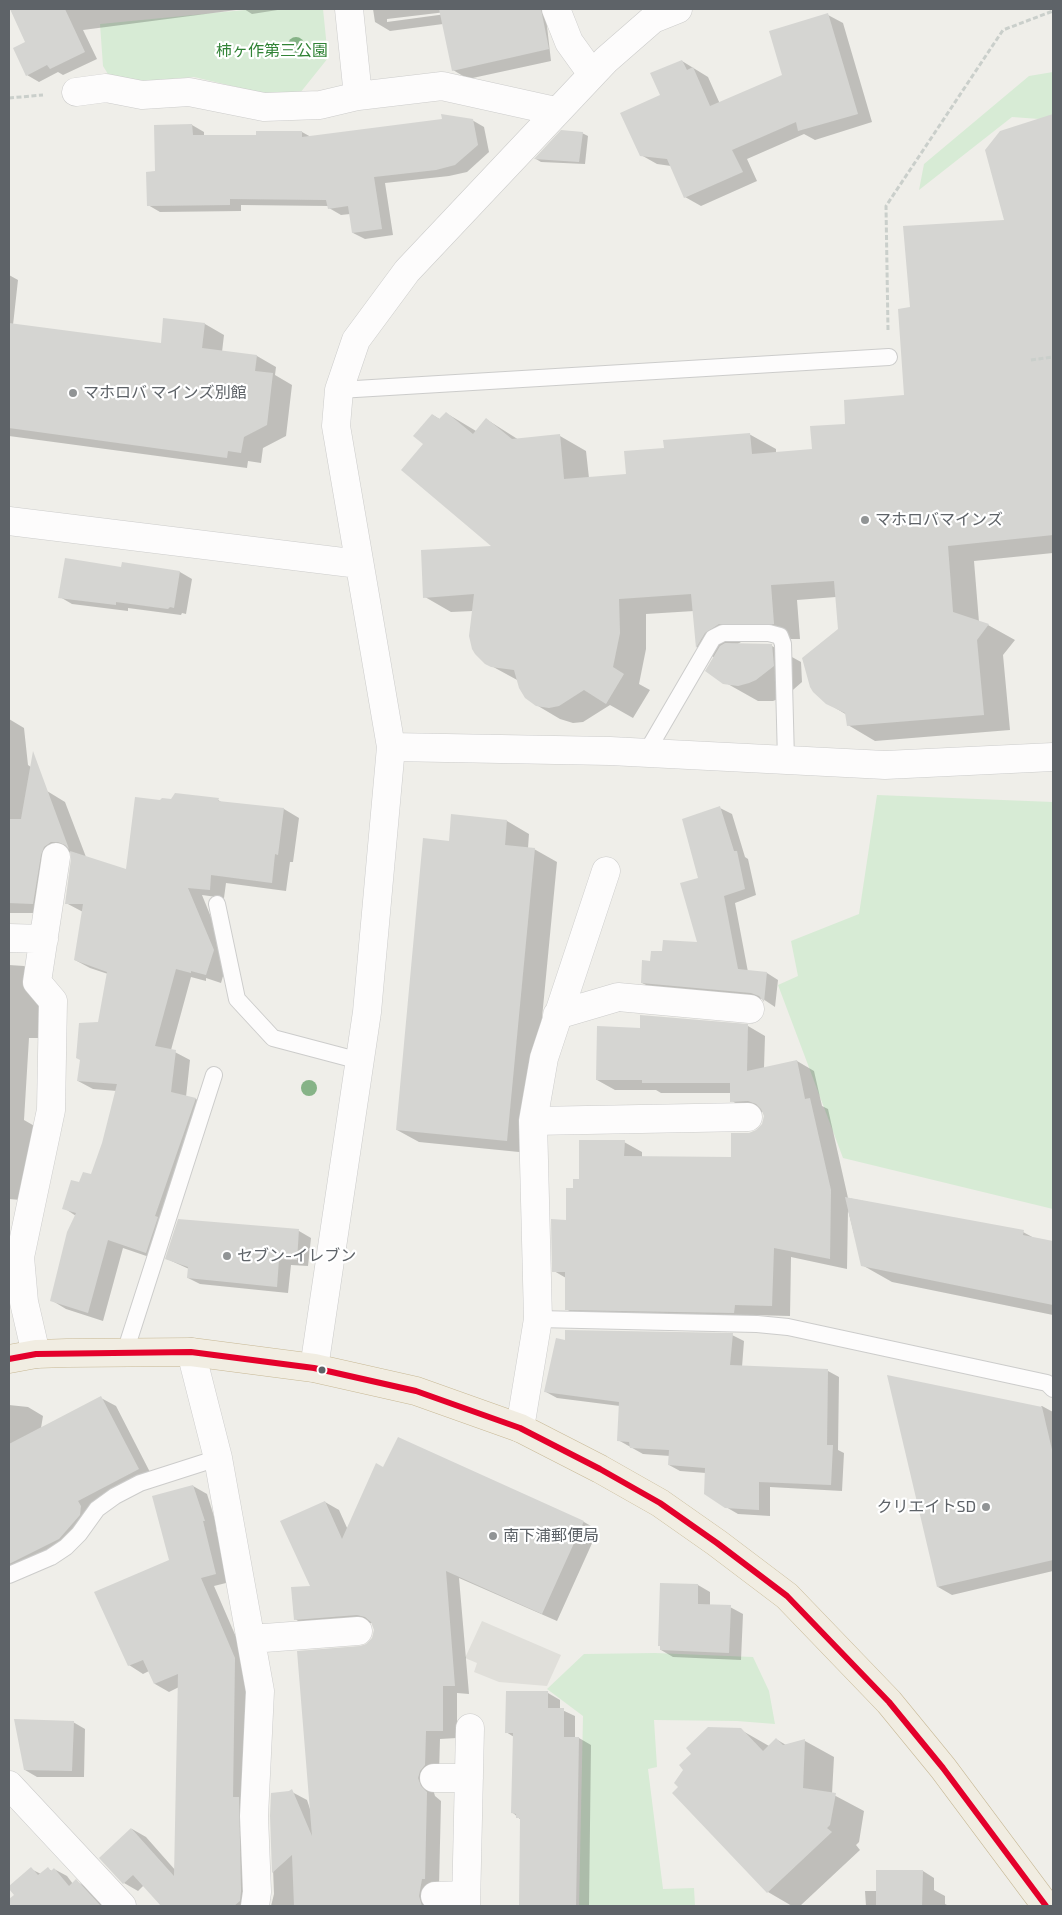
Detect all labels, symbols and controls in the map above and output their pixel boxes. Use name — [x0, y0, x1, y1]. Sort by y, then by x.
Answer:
park label: 柿ヶ作第三公園 — [216, 41, 328, 61]
place label: マホロバ マインズ別館 — [83, 383, 247, 403]
marker: マホロバ マインズ別館 — [67, 387, 79, 399]
place label: マホロバマインズ — [875, 510, 1003, 530]
marker: マホロバマインズ — [859, 514, 871, 526]
place label: セブン-イレブン — [237, 1246, 356, 1266]
marker: セブン-イレブン — [221, 1250, 233, 1262]
unlabelled marker — [317, 1365, 327, 1375]
place label: クリエイトSD — [876, 1497, 976, 1517]
marker: クリエイトSD — [980, 1501, 992, 1513]
place label: 南下浦郵便局 — [503, 1526, 599, 1546]
marker: 南下浦郵便局 — [487, 1530, 499, 1542]

